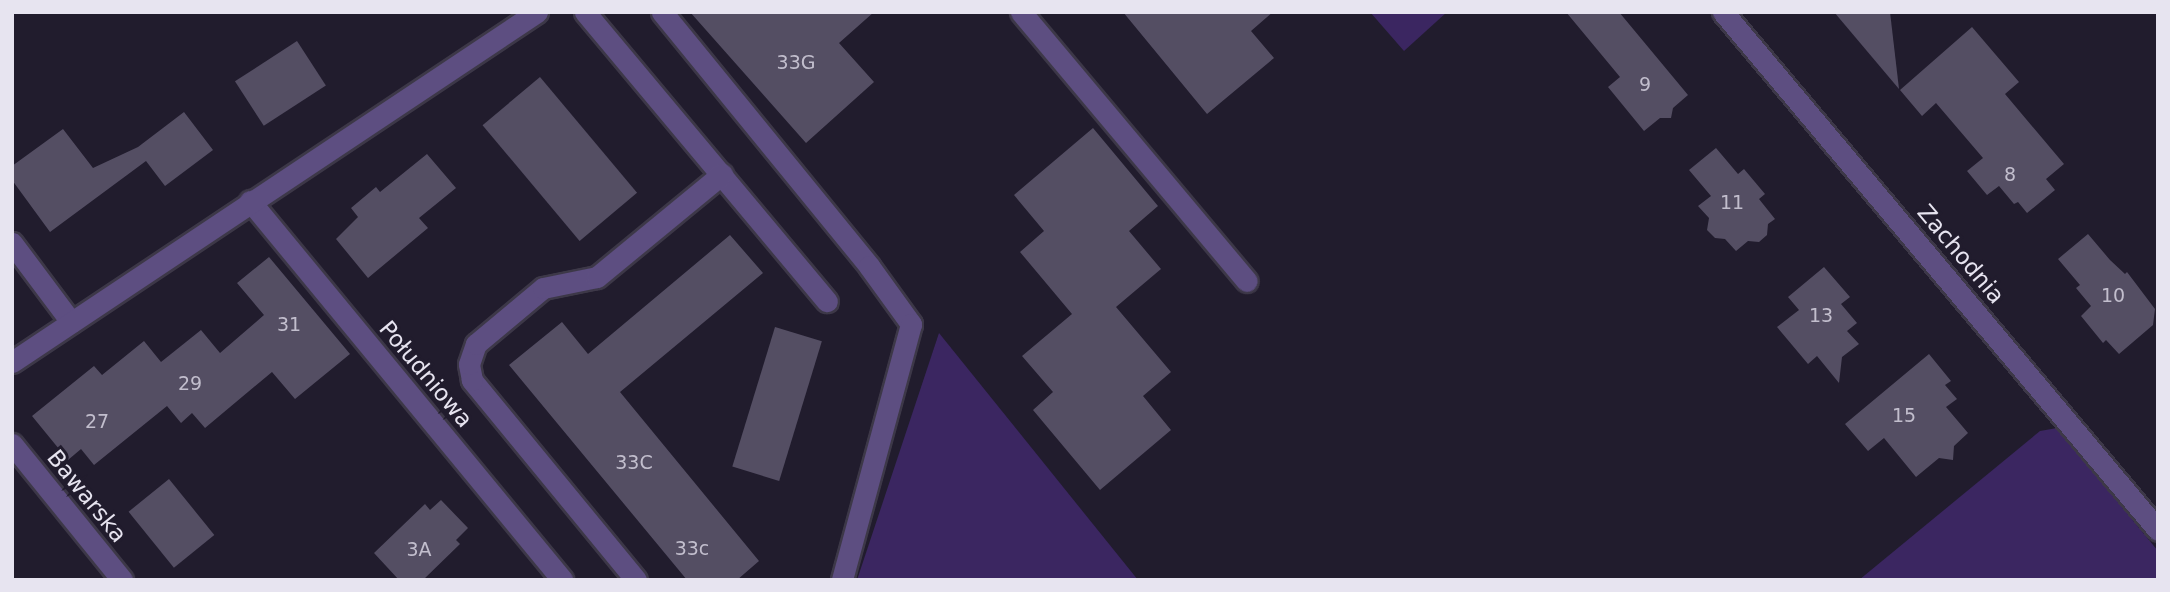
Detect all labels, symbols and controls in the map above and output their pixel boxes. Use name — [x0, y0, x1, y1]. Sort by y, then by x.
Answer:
house number: 33G — [777, 52, 815, 74]
house number: 9 — [1639, 74, 1651, 96]
house number: 8 — [2004, 164, 2016, 186]
house number: 11 — [1720, 192, 1744, 214]
street label: Zachodnia — [1912, 199, 2010, 309]
house number: 10 — [2101, 285, 2125, 307]
house number: 13 — [1809, 305, 1833, 327]
house number: 31 — [277, 314, 301, 336]
street label: Południowa — [373, 315, 479, 433]
house number: 29 — [178, 373, 202, 395]
house number: 15 — [1892, 405, 1916, 427]
house number: 27 — [85, 411, 109, 433]
street label: Bawarska — [41, 444, 133, 548]
house number: 33C — [615, 452, 653, 474]
house number: 33c — [675, 538, 709, 560]
house number: 3A — [406, 539, 432, 561]

